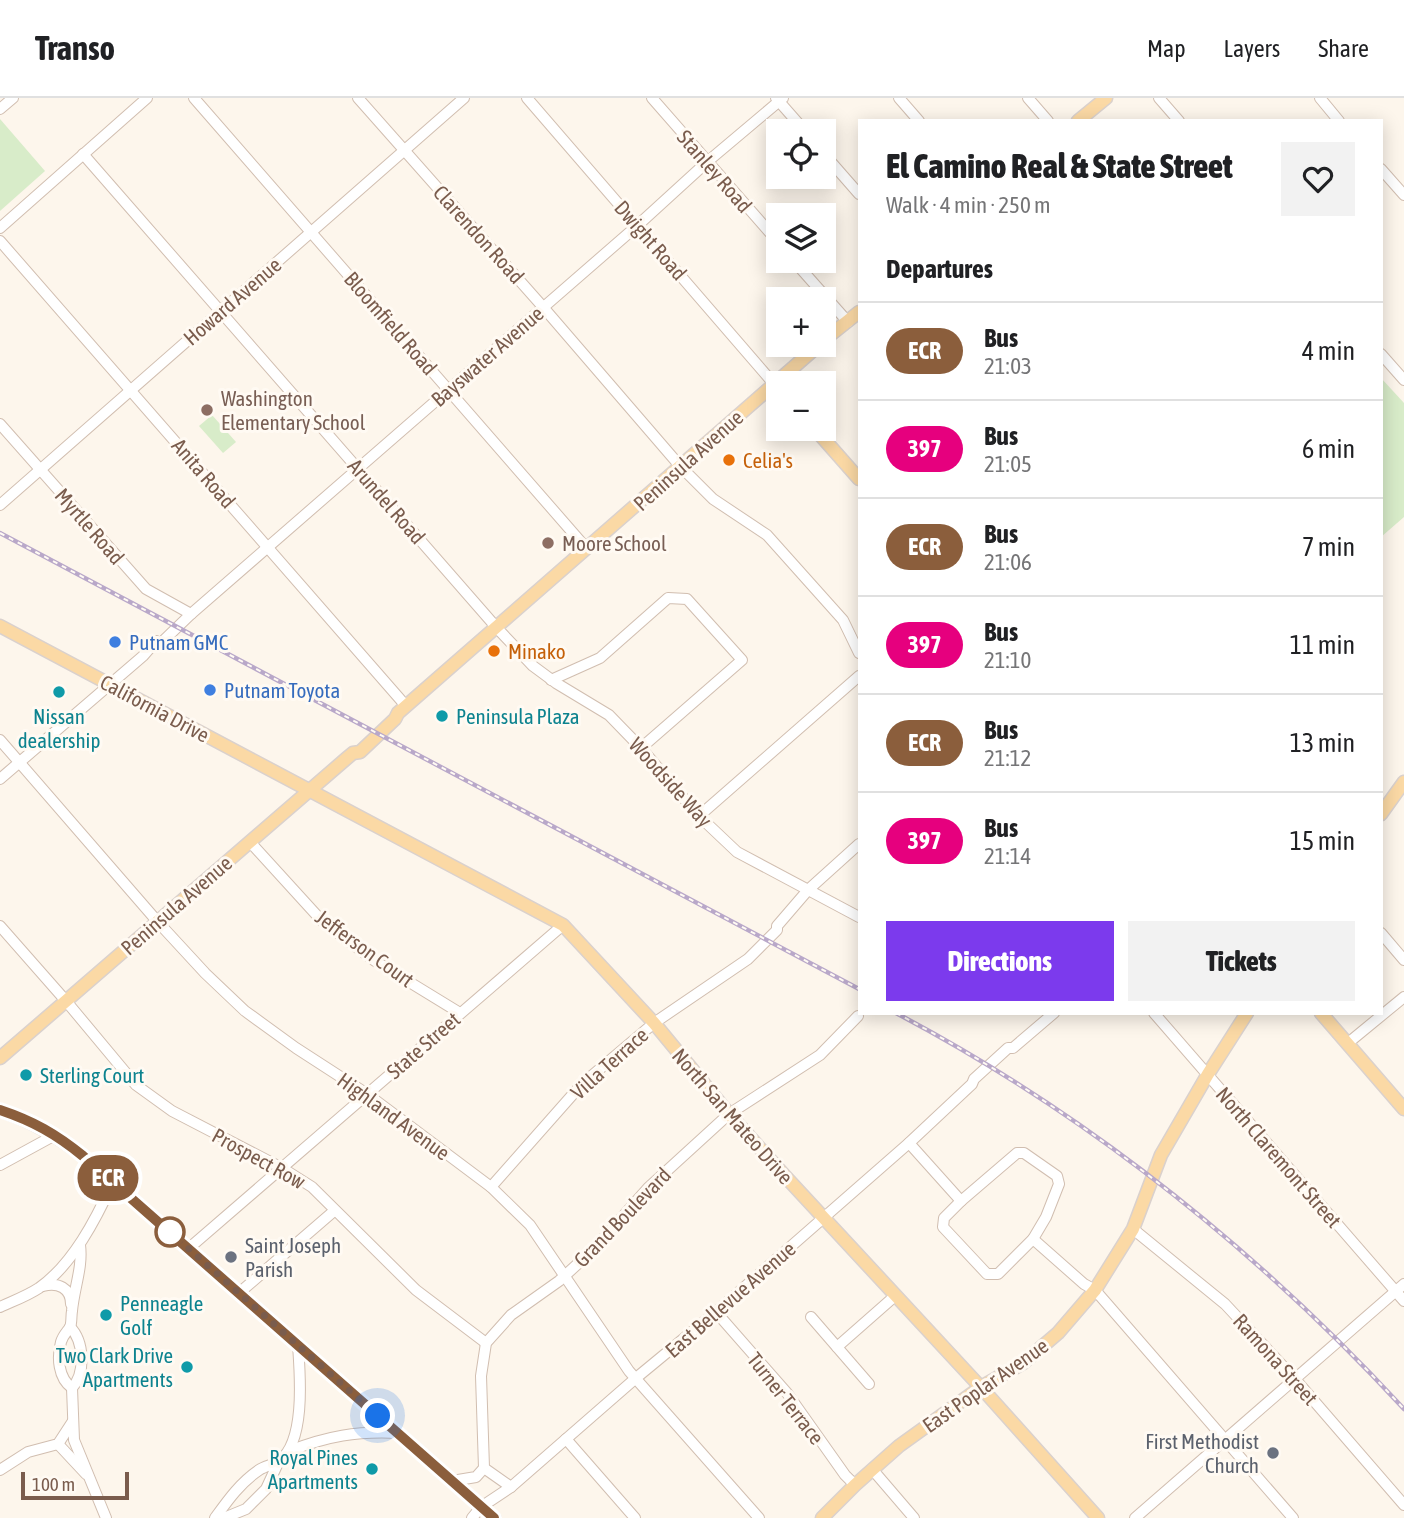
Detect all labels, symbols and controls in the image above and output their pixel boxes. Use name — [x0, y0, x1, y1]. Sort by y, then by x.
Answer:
text: Transo — [35, 29, 115, 67]
text: Map — [1147, 35, 1186, 62]
text: Layers — [1224, 35, 1280, 62]
text: Share — [1318, 35, 1369, 62]
map controls — [766, 119, 836, 441]
button: locate — [766, 119, 836, 189]
street label: Stanley Road — [673, 125, 757, 217]
button: heart — [1281, 142, 1355, 216]
text: El Camino Real & State Street — [886, 147, 1232, 185]
street label: Clarendon Road — [429, 180, 529, 288]
text: Walk · 4 min · 250 m — [886, 192, 1050, 218]
street label: Dwight Road — [610, 195, 692, 285]
button: layers — [766, 203, 836, 273]
street label: Howard Avenue — [178, 252, 286, 350]
text: Departures — [886, 254, 993, 284]
street label: Bloomfield Road — [340, 267, 442, 379]
button: + — [766, 287, 836, 357]
street label: Bayswater Avenue — [426, 301, 548, 411]
text: Bus — [984, 323, 1018, 353]
text: 4 min — [1302, 336, 1355, 366]
text: ECR — [908, 337, 941, 364]
text: 21:03 — [984, 353, 1032, 379]
button: − — [766, 371, 836, 441]
place label: Washington Elementary School — [221, 386, 366, 434]
marker: Washington Elementary School — [199, 402, 215, 418]
street label: Peninsula Avenue — [628, 405, 748, 515]
text: Bus — [984, 421, 1018, 451]
street label: Anita Road — [167, 433, 241, 513]
text: 6 min — [1302, 434, 1355, 464]
text: 397 — [908, 435, 941, 462]
place label: Celia's — [743, 448, 793, 472]
text: 21:05 — [984, 451, 1032, 477]
marker: Celia's — [721, 452, 737, 468]
street label: Arundel Road — [344, 454, 430, 548]
street label: Myrtle Road — [51, 483, 129, 569]
text: Bus — [984, 519, 1018, 549]
place label: Moore School — [562, 531, 667, 555]
text: 7 min — [1302, 532, 1355, 562]
text: ECR — [908, 533, 941, 560]
marker: Moore School — [540, 535, 556, 551]
text: 21:06 — [984, 549, 1032, 575]
text: Bus — [984, 617, 1018, 647]
place label: Putnam GMC — [129, 630, 229, 654]
text: 11 min — [1290, 630, 1355, 660]
text: 397 — [908, 631, 941, 658]
marker: Putnam GMC — [107, 634, 123, 650]
place label: Minako — [508, 639, 566, 663]
marker: Minako — [486, 643, 502, 659]
text: 21:10 — [984, 647, 1031, 673]
street label: California Drive — [96, 669, 214, 747]
place label: Putnam Toyota — [224, 678, 340, 702]
marker: Putnam Toyota — [202, 682, 218, 698]
marker: Nissan dealership — [51, 684, 67, 700]
place label: Nissan dealership — [18, 704, 100, 752]
place label: Peninsula Plaza — [456, 704, 580, 728]
marker: Peninsula Plaza — [434, 708, 450, 724]
text: Bus — [984, 715, 1018, 745]
text: 13 min — [1290, 728, 1355, 758]
text: ECR — [908, 729, 941, 756]
street label: Woodside Way — [625, 732, 718, 832]
text: 21:12 — [984, 745, 1031, 771]
text: Bus — [984, 813, 1018, 843]
text: 15 min — [1290, 826, 1355, 856]
text: 397 — [908, 827, 941, 854]
text: 21:14 — [984, 843, 1031, 869]
street label: Peninsula Avenue — [116, 850, 236, 960]
street label: Jefferson Court — [311, 904, 419, 992]
button: Directions — [886, 921, 1114, 1001]
button: Tickets — [1128, 921, 1355, 1001]
street label: State Street — [382, 1007, 464, 1083]
street label: Villa Terrace — [566, 1022, 652, 1104]
street label: North San Mateo Drive — [668, 1043, 798, 1189]
place label: Sterling Court — [40, 1063, 144, 1087]
marker: Sterling Court — [18, 1067, 34, 1083]
street label: Highland Avenue — [333, 1067, 455, 1165]
street label: North Claremont Street — [1212, 1082, 1346, 1232]
street label: Prospect Row — [208, 1123, 310, 1194]
line badge: ECR — [68, 1155, 148, 1201]
street label: Grand Boulevard — [569, 1162, 675, 1272]
text: ECR — [91, 1164, 125, 1191]
unlabelled marker — [155, 1217, 185, 1247]
place label: Saint Joseph Parish — [245, 1233, 341, 1281]
street label: East Bellevue Avenue — [660, 1236, 800, 1362]
marker: Saint Joseph Parish — [223, 1249, 239, 1265]
place label: Penneagle Golf — [120, 1291, 203, 1339]
marker: Penneagle Golf — [98, 1307, 114, 1323]
street label: Ramona Street — [1229, 1309, 1323, 1409]
street label: East Poplar Avenue — [918, 1333, 1052, 1437]
place label: Two Clark Drive Apartments — [56, 1343, 173, 1391]
street label: Turner Terrace — [743, 1347, 829, 1449]
marker: Two Clark Drive Apartments — [179, 1359, 195, 1375]
your location — [360, 1398, 395, 1433]
place label: First Methodist Church — [1145, 1429, 1259, 1477]
place label: Royal Pines Apartments — [268, 1445, 358, 1493]
marker: First Methodist Church — [1265, 1445, 1281, 1461]
marker: Royal Pines Apartments — [364, 1461, 380, 1477]
scale bar — [21, 1469, 130, 1501]
text: 100 m — [32, 1473, 75, 1495]

